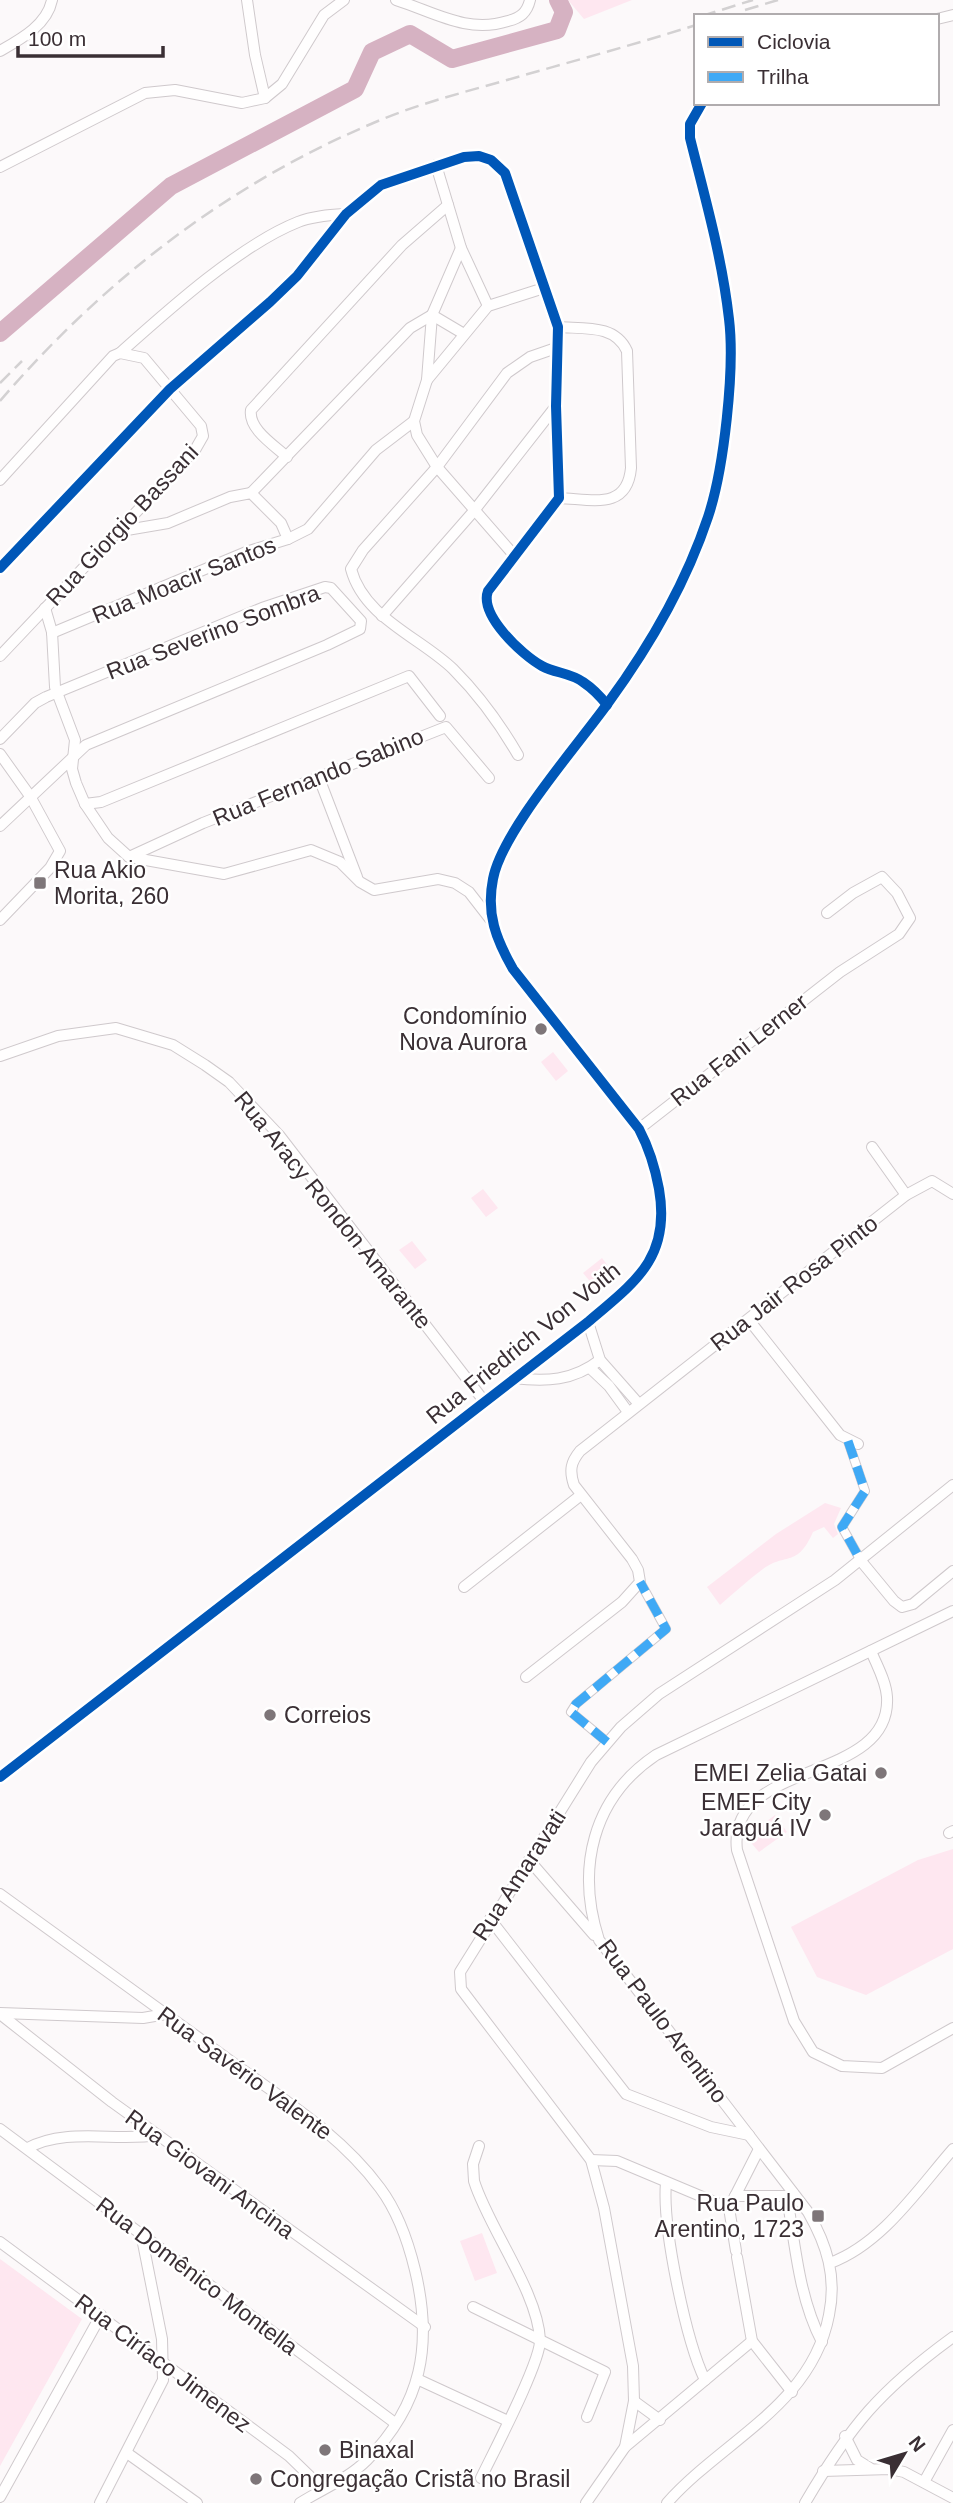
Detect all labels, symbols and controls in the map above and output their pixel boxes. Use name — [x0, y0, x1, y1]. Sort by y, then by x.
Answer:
scale bar — [18, 14, 163, 58]
legend — [694, 14, 939, 105]
text: 100 m — [28, 27, 86, 50]
text: Ciclovia — [757, 30, 831, 53]
text: Trilha — [757, 65, 809, 88]
street label: Rua Giorgio Bassani — [41, 439, 203, 611]
street label: Rua Moacir Santos — [88, 531, 280, 629]
street label: Rua Severino Sombra — [103, 579, 323, 685]
street label: Rua Fernando Sabino — [209, 723, 427, 831]
place label: Rua Akio Morita, 260 — [54, 857, 169, 909]
marker: Rua Akio Morita, 260 — [32, 875, 48, 891]
street label: Rua Fani Lerner — [666, 988, 813, 1111]
place label: Condomínio Nova Aurora — [399, 1003, 527, 1055]
marker: Condomínio Nova Aurora — [533, 1021, 549, 1037]
street label: Rua Aracy Rondon Amarante — [229, 1086, 437, 1334]
street label: Rua Jair Rosa Pinto — [705, 1210, 883, 1356]
street label: Rua Friedrich Von Voith — [421, 1257, 625, 1429]
place label: Correios — [284, 1702, 371, 1728]
marker: Correios — [262, 1707, 278, 1723]
place label: EMEI Zelia Gatai — [693, 1760, 867, 1786]
marker: EMEI Zelia Gatai — [873, 1765, 889, 1781]
place label: EMEF City Jaraguá IV — [700, 1789, 812, 1841]
street label: Rua Amaravati — [467, 1805, 571, 1945]
marker: EMEF City Jaraguá IV — [817, 1807, 833, 1823]
street label: Rua Paulo Arentino — [593, 1934, 733, 2108]
street label: Rua Savério Valente — [153, 2001, 337, 2145]
street label: Rua Giovani Ancina — [121, 2104, 300, 2244]
place label: Rua Paulo Arentino, 1723 — [654, 2190, 804, 2242]
street label: Rua Domênico Montella — [91, 2192, 303, 2360]
marker: Rua Paulo Arentino, 1723 — [810, 2208, 826, 2224]
street label: Rua Ciríaco Jimenez — [70, 2288, 256, 2438]
north arrow — [869, 2419, 939, 2489]
text: N — [905, 2432, 930, 2456]
place label: Binaxal — [339, 2437, 414, 2463]
marker: Binaxal — [317, 2442, 333, 2458]
place label: Congregação Cristã no Brasil — [270, 2466, 570, 2492]
marker: Congregação Cristã no Brasil — [248, 2471, 264, 2487]

